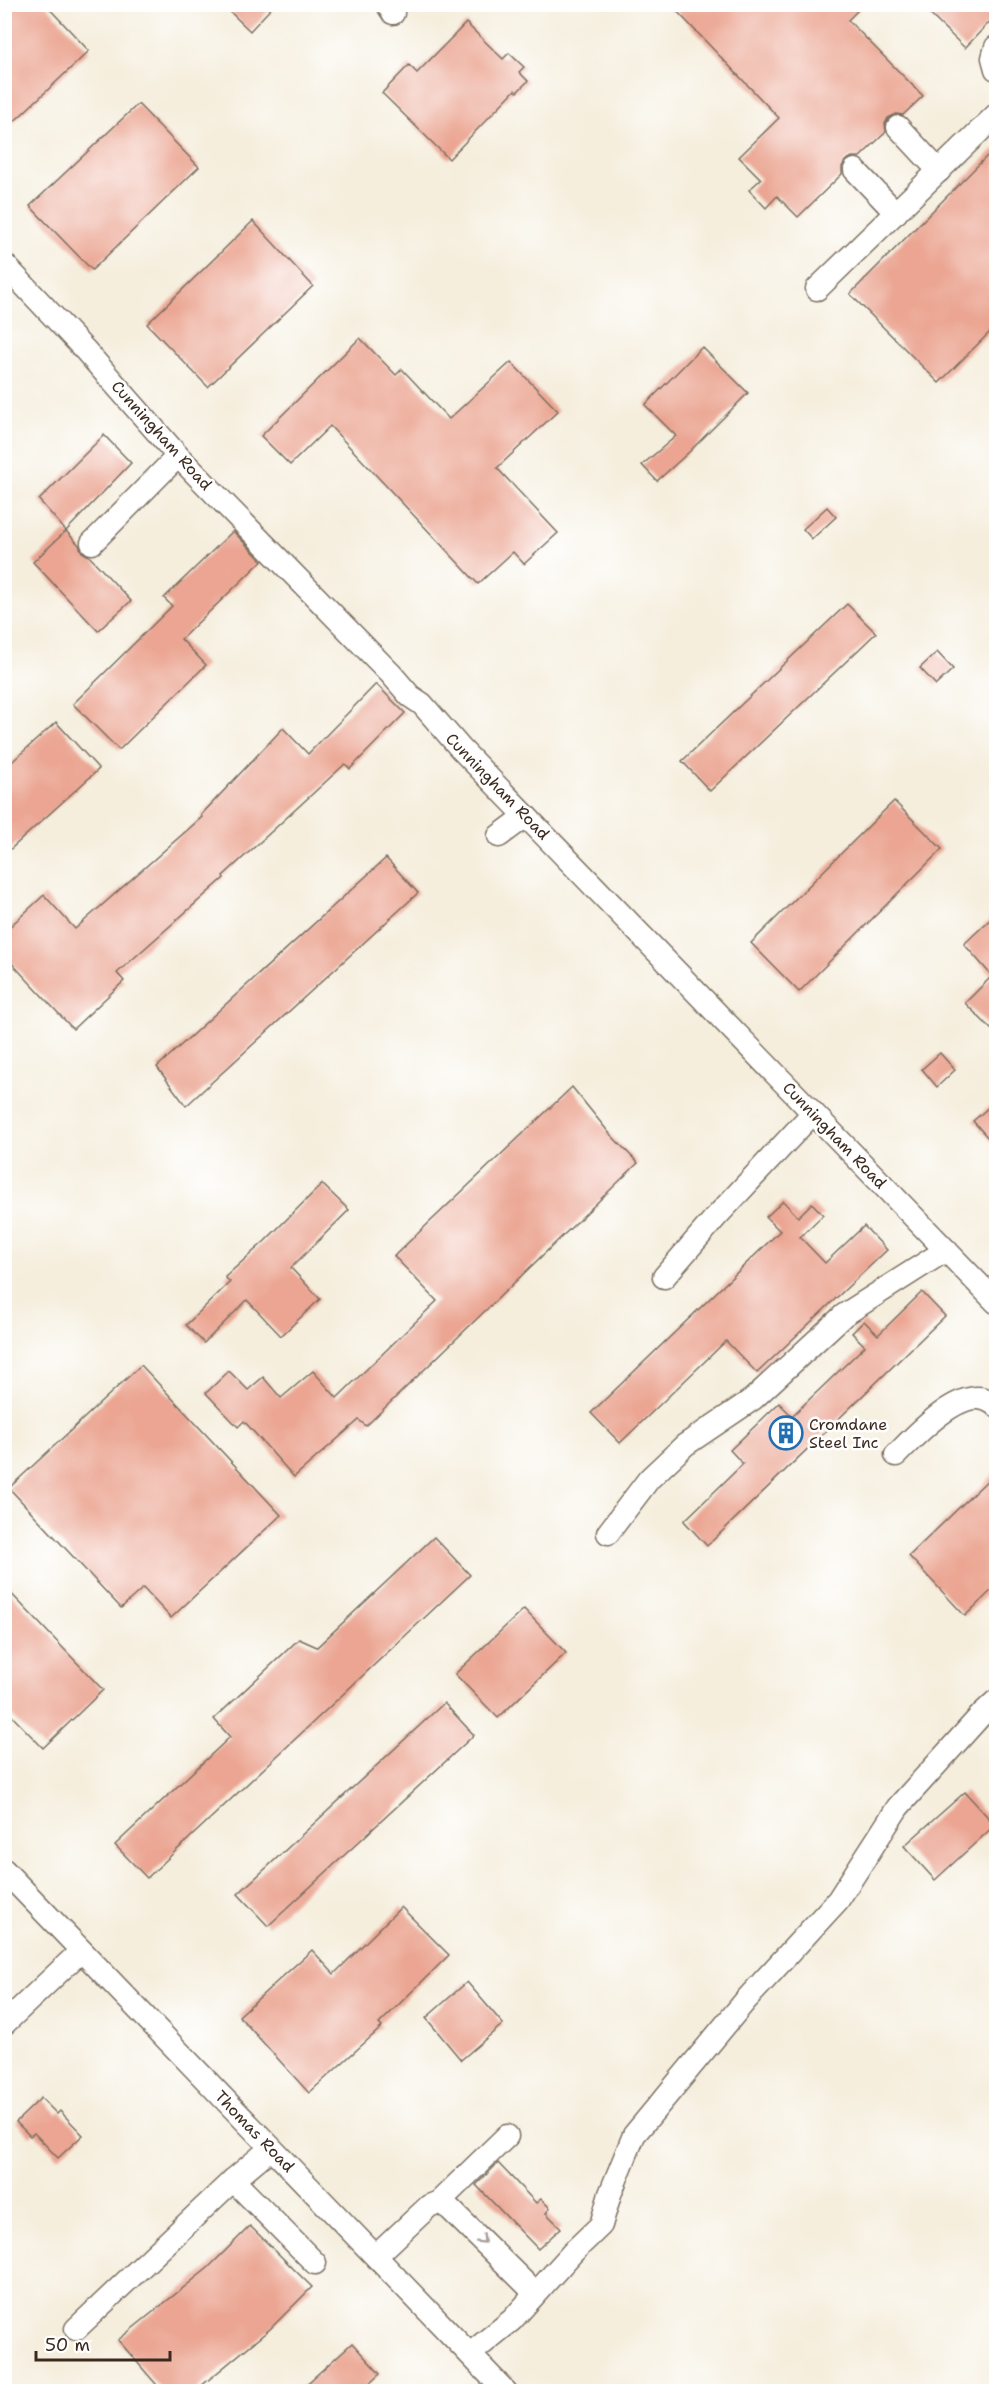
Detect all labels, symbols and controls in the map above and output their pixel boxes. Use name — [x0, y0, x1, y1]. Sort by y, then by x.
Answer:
street label: Cunningham Road — [107, 376, 217, 495]
street label: Cunningham Road — [441, 728, 554, 844]
street label: Cunningham Road — [778, 1077, 891, 1193]
place label: Cromdane Steel Inc — [809, 1414, 887, 1453]
building icon: Cromdane Steel Inc — [768, 1415, 804, 1451]
street label: Thomas Road — [210, 2086, 299, 2177]
one-way arrow — [475, 2233, 486, 2244]
scale bar — [36, 2324, 170, 2362]
text: 50 m — [45, 2333, 90, 2357]

